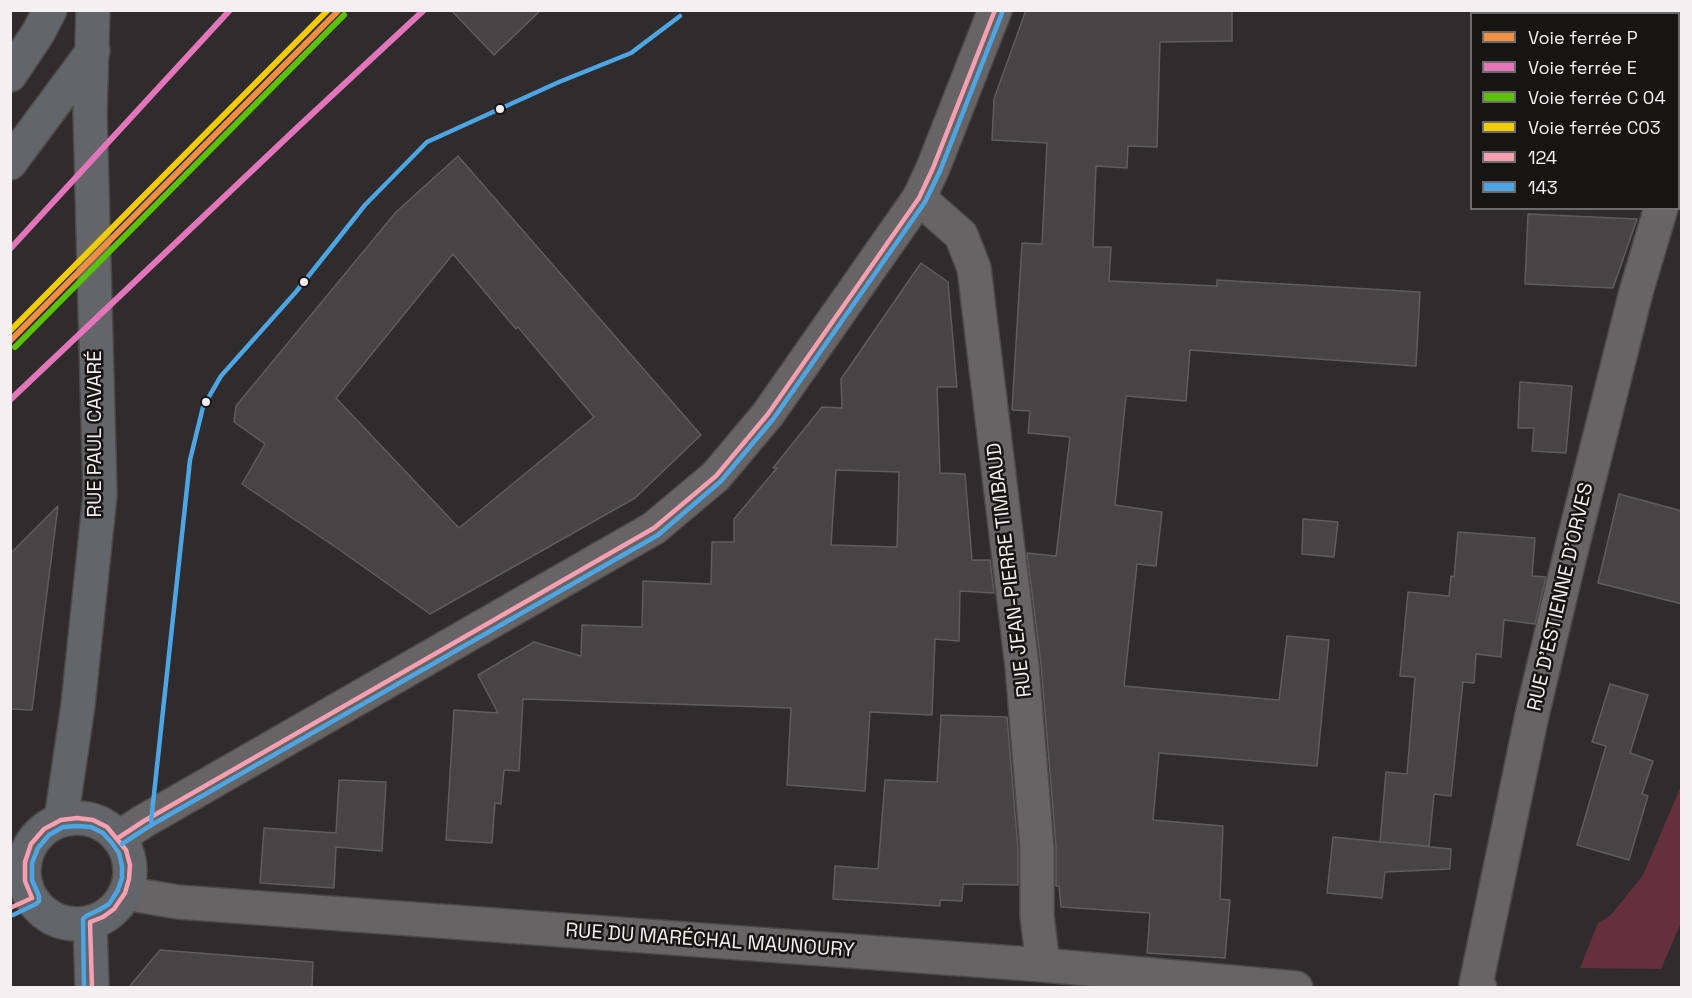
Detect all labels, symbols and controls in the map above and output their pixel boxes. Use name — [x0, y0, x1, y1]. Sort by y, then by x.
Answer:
legend — [1470, 12, 1680, 210]
text: Voie ferrée P — [1528, 26, 1637, 49]
text: Voie ferrée E — [1528, 56, 1637, 79]
text: Voie ferrée C 04 — [1528, 86, 1666, 109]
unlabelled marker — [494, 103, 506, 115]
text: Voie ferrée C03 — [1528, 116, 1661, 139]
text: 124 — [1528, 146, 1557, 169]
text: 143 — [1528, 176, 1558, 199]
unlabelled marker — [298, 276, 310, 288]
street label: RUE PAUL CAVARÉ — [84, 350, 108, 518]
unlabelled marker — [200, 396, 212, 408]
street label: RUE JEAN-PIERRE TIMBAUD — [982, 441, 1038, 699]
street label: RUE D'ESTIENNE D'ORVES — [1523, 480, 1599, 714]
street label: RUE DU MARÉCHAL MAUNOURY — [565, 919, 855, 963]

